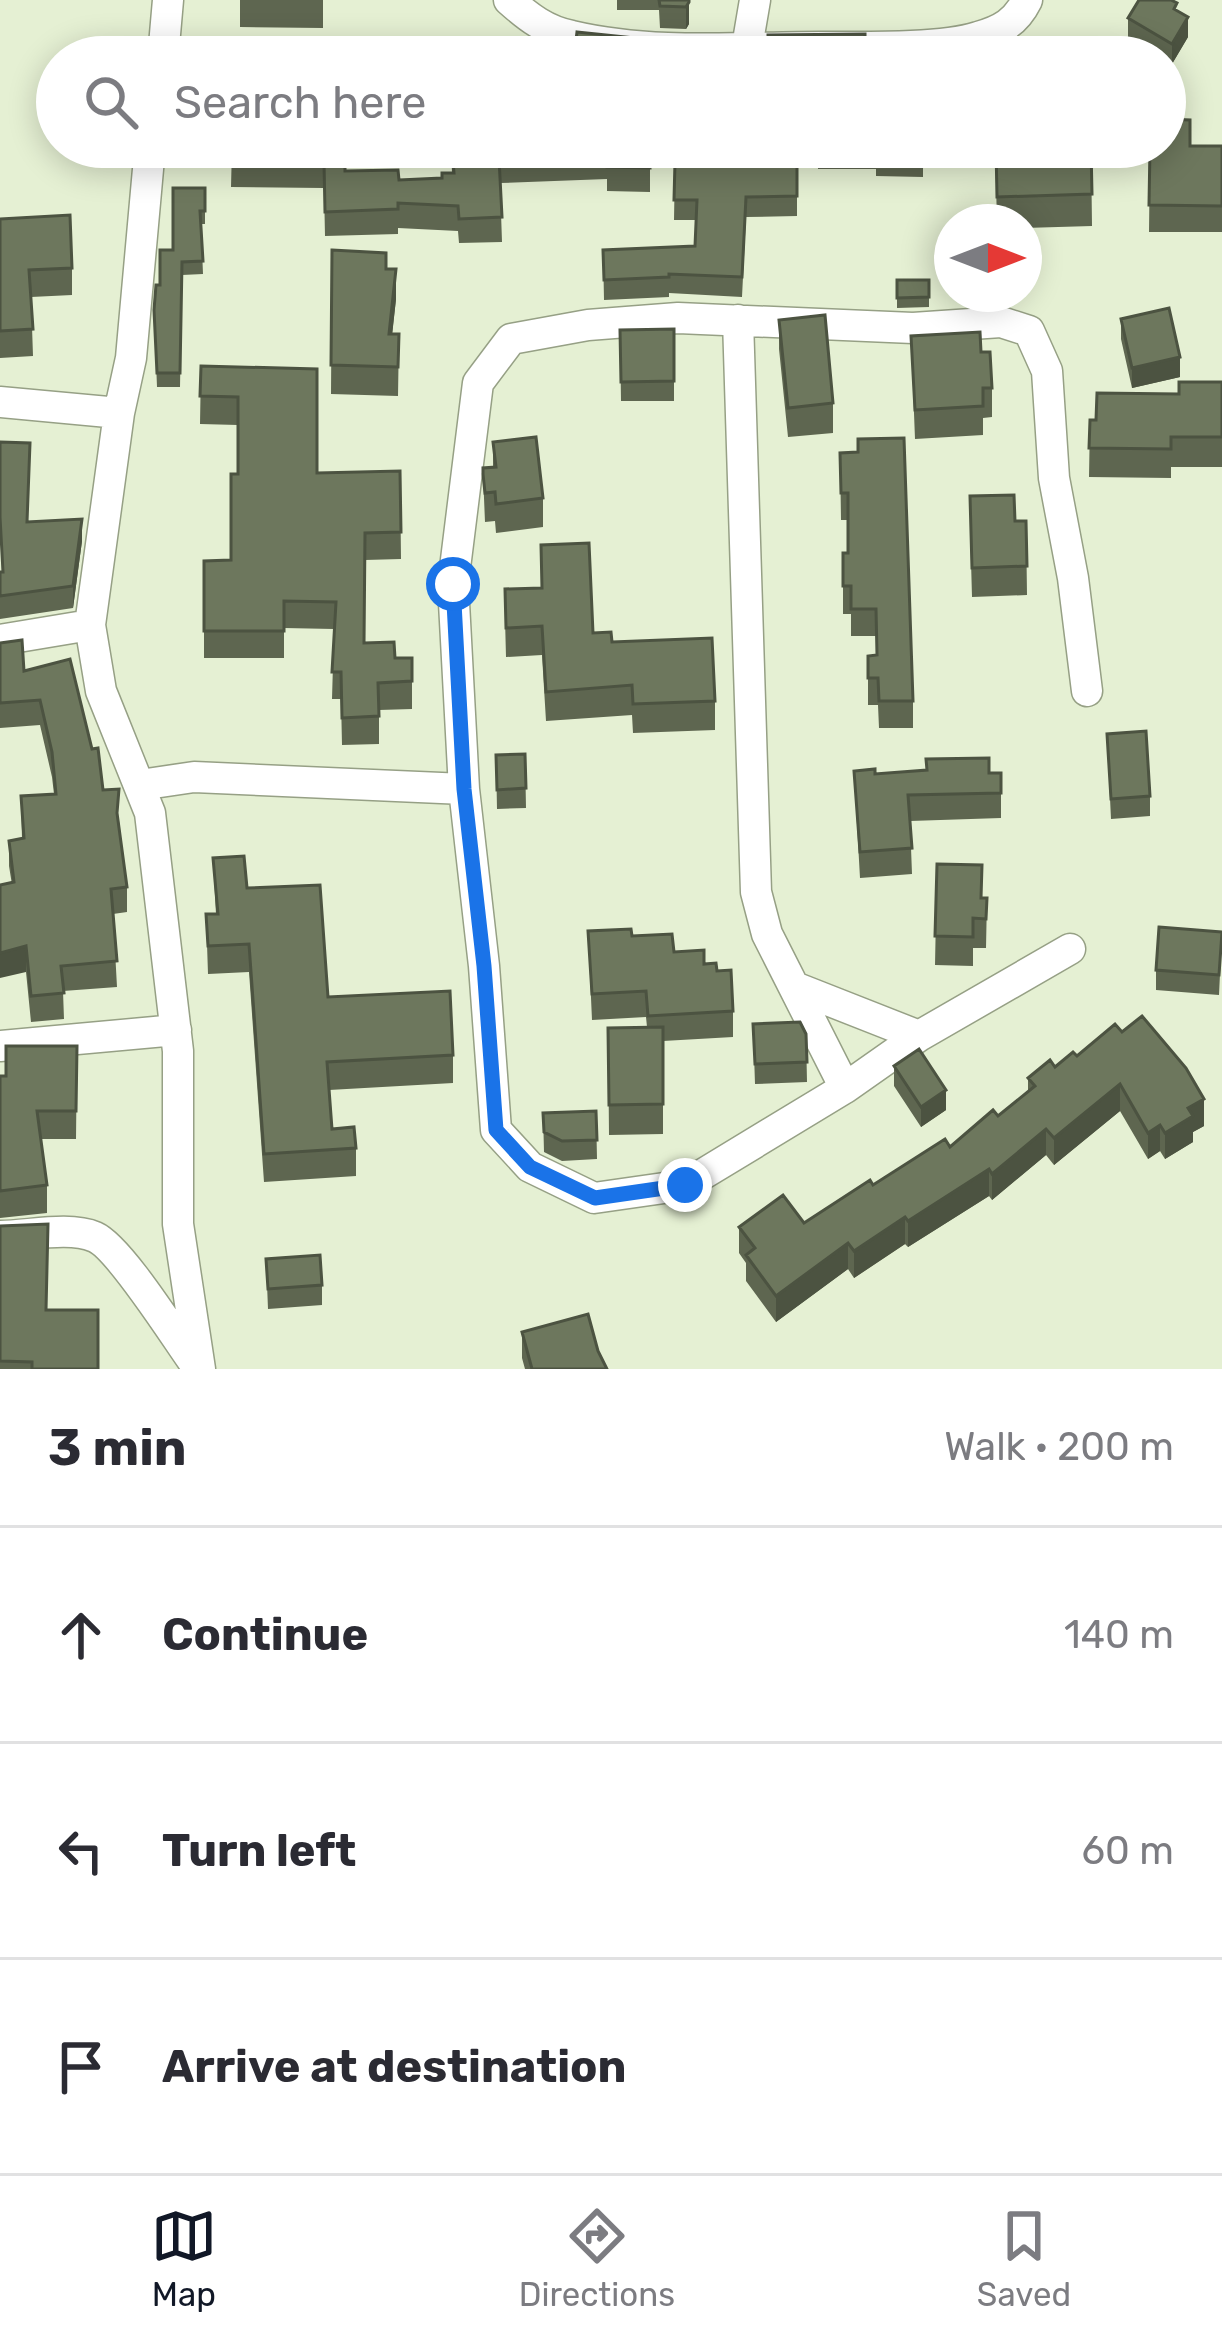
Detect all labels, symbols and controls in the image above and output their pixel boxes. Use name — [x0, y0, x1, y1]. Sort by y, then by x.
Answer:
search box — [36, 36, 1186, 168]
icon: search — [78, 69, 144, 135]
text: Search here — [174, 76, 426, 129]
north arrow — [934, 204, 1042, 312]
route start — [426, 557, 480, 611]
route end — [658, 1158, 712, 1212]
text: 3 min — [48, 1417, 187, 1478]
text: Walk · 200 m — [944, 1424, 1174, 1470]
icon: ahead — [48, 1602, 114, 1668]
text: Continue — [162, 1608, 368, 1661]
text: 140 m — [1064, 1612, 1174, 1658]
icon: left — [48, 1818, 114, 1884]
text: Turn left — [162, 1824, 356, 1877]
text: 60 m — [1081, 1828, 1174, 1874]
icon: arrive — [48, 2034, 114, 2100]
text: Arrive at destination — [162, 2040, 627, 2093]
tab: Map — [151, 2203, 217, 2314]
tab: Directions — [519, 2203, 675, 2314]
tab: Saved — [977, 2203, 1071, 2314]

